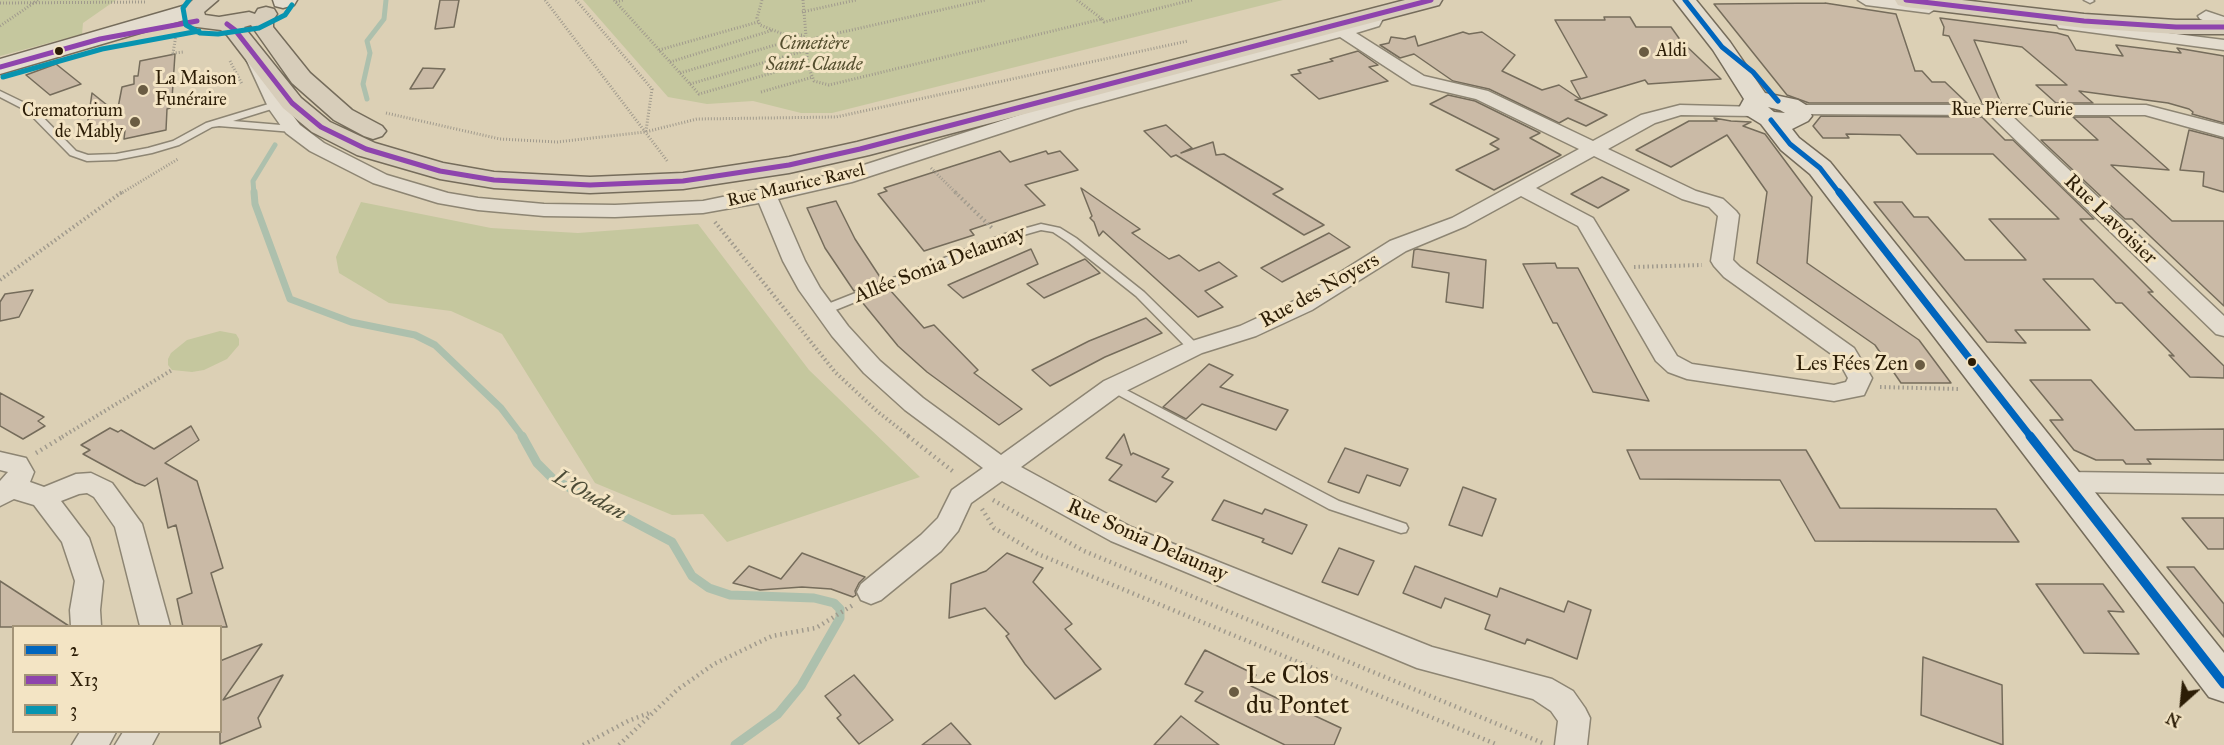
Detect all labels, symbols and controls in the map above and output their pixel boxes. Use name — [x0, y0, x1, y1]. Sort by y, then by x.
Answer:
park label: Cimetière Saint-Claude — [766, 34, 862, 76]
place label: Aldi — [1656, 41, 1687, 63]
unlabelled marker — [53, 45, 65, 57]
marker: Aldi — [1637, 45, 1651, 59]
place label: La Maison Funéraire — [155, 69, 236, 112]
marker: La Maison Funéraire — [136, 83, 150, 97]
street label: Rue Pierre Curie — [1951, 100, 2073, 122]
place label: Crematorium de Mably — [22, 101, 123, 144]
marker: Crematorium de Mably — [128, 115, 142, 129]
street label: Rue Maurice Ravel — [725, 160, 867, 212]
street label: Rue Lavoisier — [2058, 169, 2162, 271]
street label: Allée Sonia Delaunay — [851, 221, 1029, 309]
street label: Rue des Noyers — [1256, 248, 1384, 334]
place label: Les Fées Zen — [1795, 352, 1908, 378]
unlabelled marker — [1966, 356, 1978, 368]
marker: Les Fées Zen — [1913, 358, 1927, 372]
water label: L'Oudan — [548, 465, 630, 527]
street label: Rue Sonia Delaunay — [1063, 494, 1231, 588]
legend — [12, 625, 222, 733]
text: 2 — [70, 639, 79, 661]
place label: Le Clos du Pontet — [1246, 661, 1349, 722]
text: X13 — [70, 669, 98, 691]
north arrow — [2152, 673, 2212, 733]
marker: Le Clos du Pontet — [1227, 685, 1241, 699]
text: 3 — [70, 699, 77, 721]
text: N — [2163, 708, 2184, 731]

